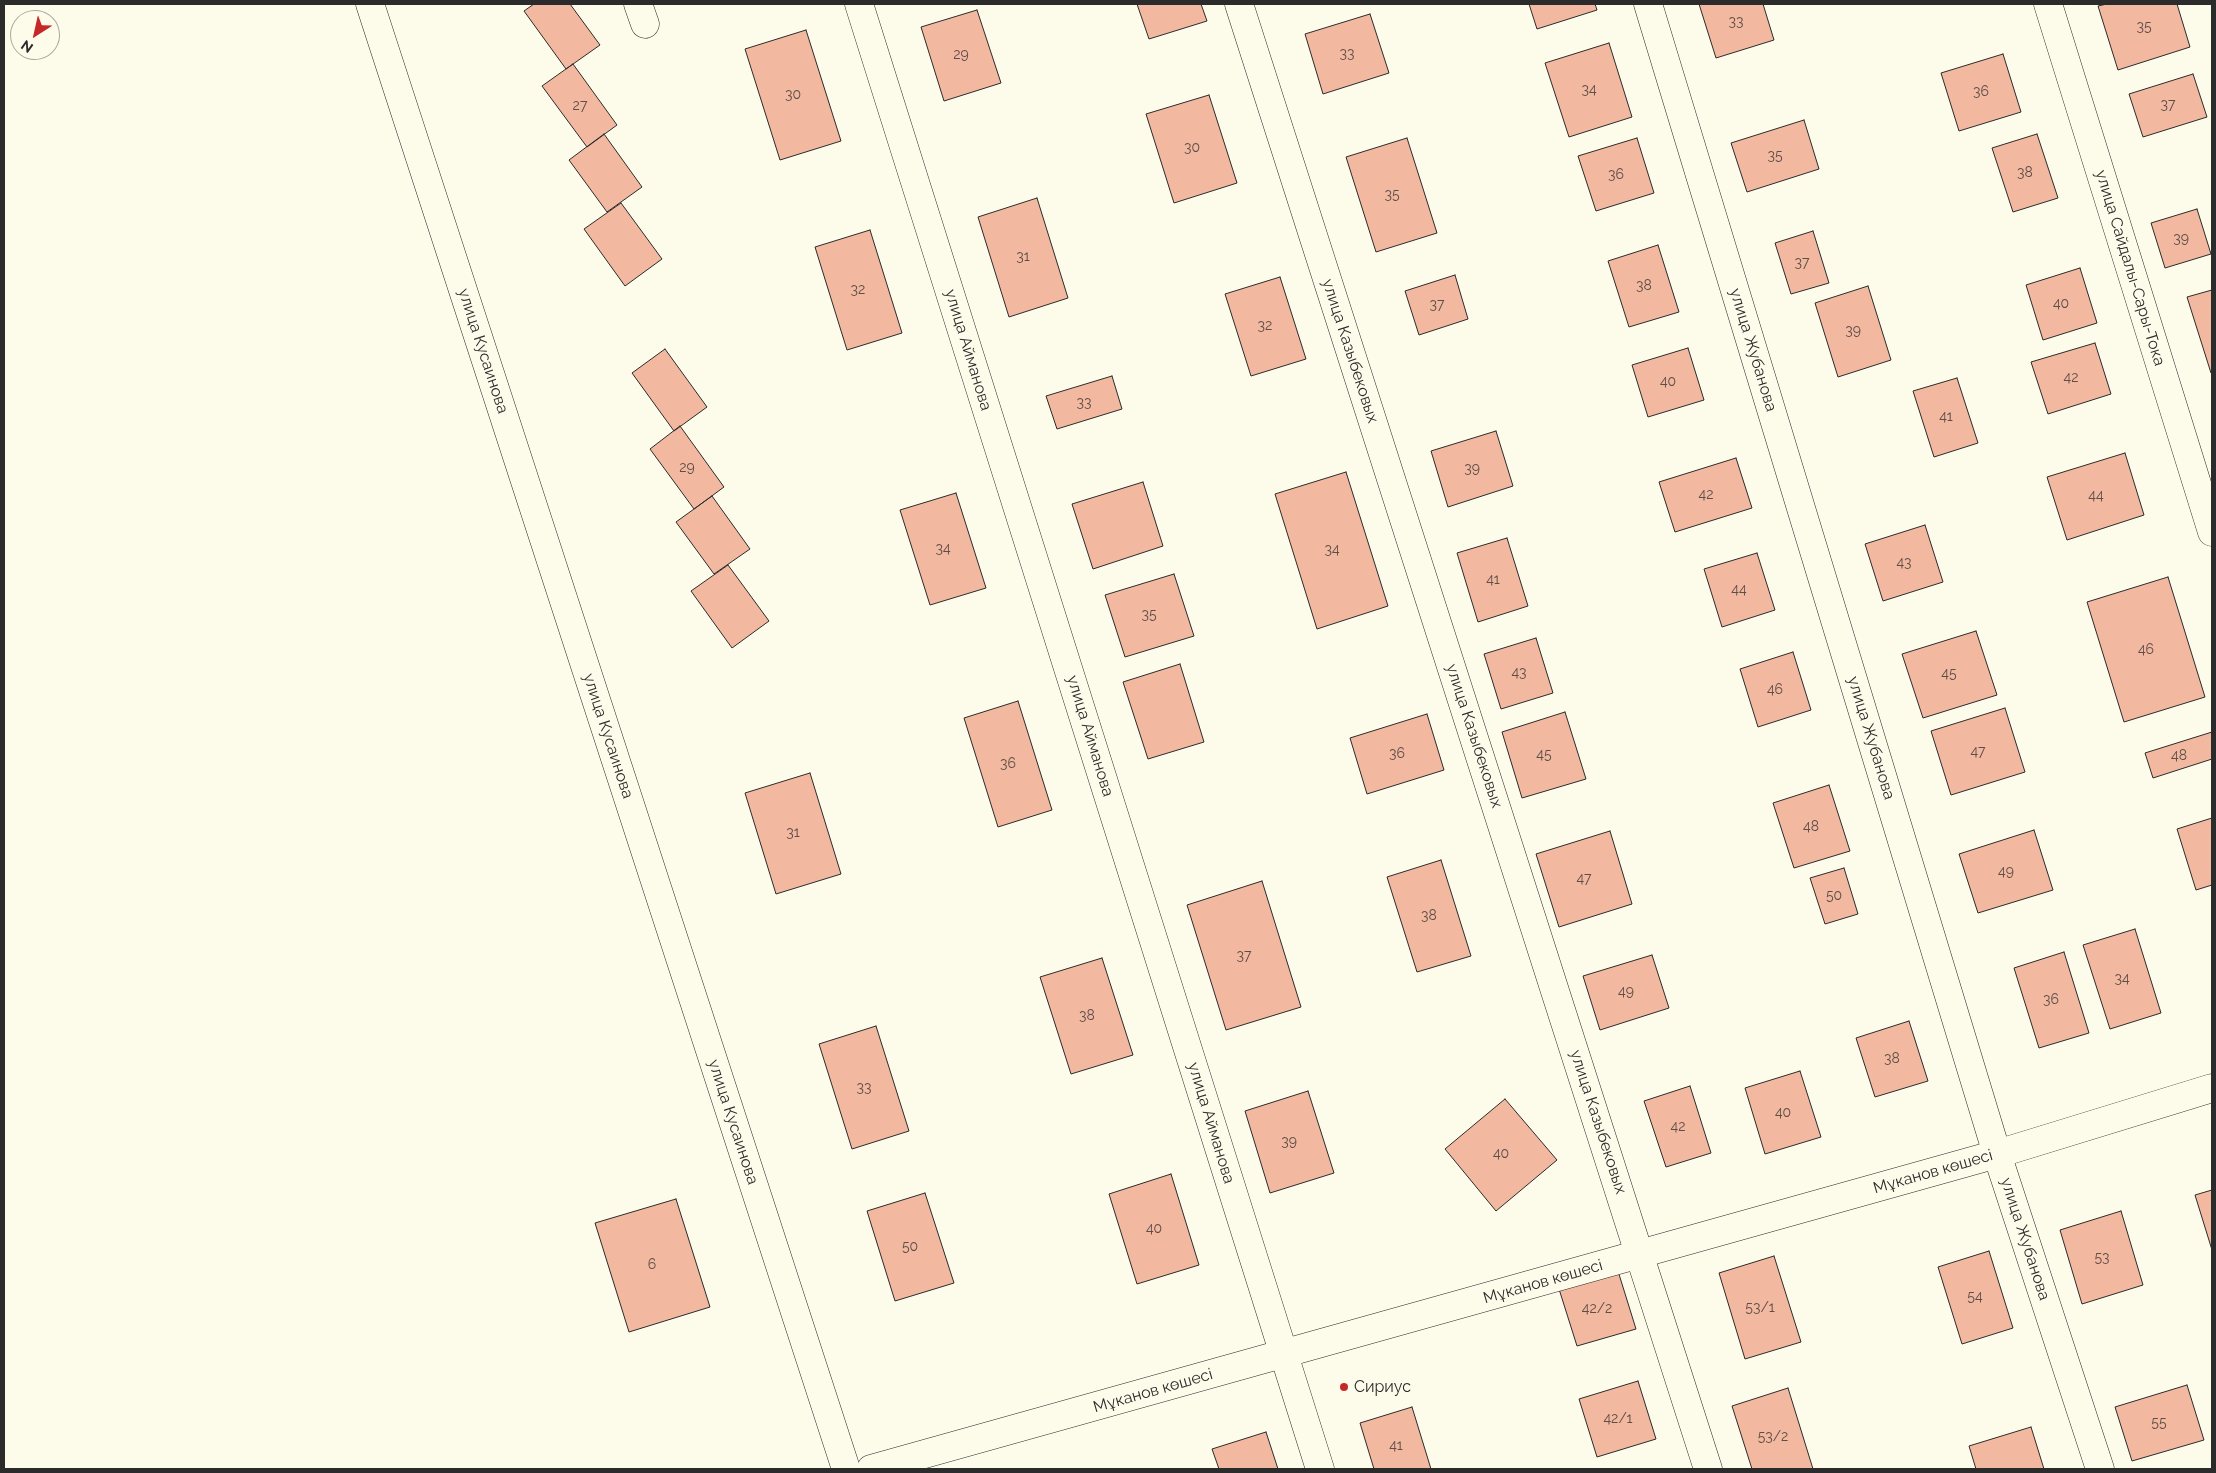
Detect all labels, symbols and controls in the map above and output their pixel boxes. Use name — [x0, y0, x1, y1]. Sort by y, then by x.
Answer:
north arrow — [10, 10, 60, 60]
house number: 33 — [1729, 14, 1743, 30]
house number: 35 — [2136, 19, 2152, 35]
text: N — [18, 37, 36, 56]
house number: 33 — [1340, 46, 1354, 62]
house number: 29 — [953, 47, 969, 63]
house number: 34 — [1581, 82, 1597, 98]
house number: 36 — [1973, 84, 1989, 100]
house number: 30 — [785, 87, 801, 103]
house number: 37 — [2161, 97, 2175, 113]
house number: 27 — [573, 98, 587, 114]
house number: 30 — [1184, 140, 1200, 156]
house number: 35 — [1767, 148, 1783, 164]
house number: 38 — [2017, 165, 2033, 181]
house number: 36 — [1608, 167, 1624, 183]
street label: улица Сайдалы-Сары-Тока — [2091, 168, 2169, 368]
house number: 35 — [1384, 187, 1400, 203]
house number: 39 — [2173, 231, 2189, 247]
house number: 31 — [1016, 249, 1030, 265]
house number: 37 — [1795, 255, 1809, 271]
street label: улица Казыбековых — [1318, 277, 1382, 425]
house number: 38 — [1636, 278, 1652, 294]
house number: 32 — [851, 282, 865, 298]
street label: улица Кусаинова — [454, 286, 512, 416]
street label: улица Жубанова — [1725, 286, 1781, 414]
street label: улица Айманова — [940, 287, 996, 413]
house number: 40 — [2053, 296, 2069, 312]
house number: 37 — [1430, 297, 1444, 313]
house number: 32 — [1258, 318, 1272, 334]
house number: 39 — [1845, 323, 1861, 339]
house number: 42 — [2064, 370, 2078, 386]
house number: 40 — [1660, 374, 1676, 390]
house number: 33 — [1077, 395, 1091, 411]
house number: 41 — [1939, 409, 1953, 425]
house number: 29 — [679, 460, 695, 476]
house number: 39 — [1464, 461, 1480, 477]
house number: 42 — [1699, 487, 1713, 503]
house number: 44 — [2088, 488, 2104, 504]
house number: 34 — [935, 541, 951, 557]
house number: 34 — [1324, 542, 1340, 558]
house number: 43 — [1896, 555, 1912, 571]
house number: 41 — [1486, 572, 1500, 588]
house number: 44 — [1731, 582, 1747, 598]
house number: 35 — [1141, 607, 1157, 623]
house number: 46 — [2138, 642, 2154, 658]
street label: улица Казыбековых — [1442, 662, 1506, 810]
house number: 43 — [1511, 665, 1527, 681]
house number: 45 — [1941, 666, 1957, 682]
street label: улица Кусаинова — [579, 671, 637, 801]
street label: улица Айманова — [1062, 673, 1118, 799]
street label: улица Жубанова — [1843, 674, 1899, 802]
house number: 46 — [1767, 682, 1783, 698]
house number: 47 — [1970, 744, 1986, 760]
house number: 36 — [1389, 746, 1405, 762]
house number: 45 — [1536, 747, 1552, 763]
house number: 48 — [2171, 748, 2187, 764]
house number: 36 — [1000, 756, 1016, 772]
house number: 48 — [1803, 819, 1819, 835]
house number: 31 — [786, 825, 800, 841]
house number: 49 — [1998, 864, 2014, 880]
house number: 47 — [1576, 871, 1592, 887]
house number: 50 — [1826, 888, 1842, 904]
house number: 38 — [1421, 908, 1437, 924]
house number: 37 — [1237, 948, 1251, 964]
house number: 34 — [2114, 971, 2130, 987]
house number: 49 — [1618, 984, 1634, 1000]
house number: 36 — [2043, 992, 2059, 1008]
house number: 38 — [1079, 1008, 1095, 1024]
street label: улица Казыбековых — [1566, 1048, 1630, 1196]
house number: 38 — [1884, 1051, 1900, 1067]
street label: улица Кусаинова — [704, 1057, 762, 1187]
street label: улица Айманова — [1183, 1060, 1239, 1186]
house number: 33 — [857, 1080, 871, 1096]
house number: 40 — [1775, 1105, 1791, 1121]
house number: 42 — [1671, 1119, 1685, 1135]
house number: 39 — [1281, 1134, 1297, 1150]
house number: 40 — [1493, 1146, 1509, 1162]
street label: Мұканов көшесі — [1871, 1146, 1995, 1198]
street label: улица Жубанова — [1996, 1175, 2054, 1303]
house number: 40 — [1146, 1221, 1162, 1237]
house number: 50 — [902, 1239, 918, 1255]
house number: 53 — [2094, 1250, 2110, 1266]
street label: Мұканов көшесі — [1481, 1256, 1605, 1308]
house number: 6 — [648, 1257, 656, 1273]
house number: 54 — [1967, 1289, 1983, 1305]
house number: 53/1 — [1745, 1300, 1775, 1316]
house number: 42/2 — [1582, 1301, 1612, 1317]
street label: Мұканов көшесі — [1091, 1365, 1215, 1417]
place label: Сириус — [1354, 1377, 1411, 1397]
marker: Сириус — [1338, 1381, 1350, 1393]
house number: 42/1 — [1603, 1411, 1633, 1427]
house number: 55 — [2151, 1415, 2167, 1431]
house number: 53/2 — [1758, 1429, 1788, 1445]
house number: 41 — [1389, 1438, 1403, 1454]

